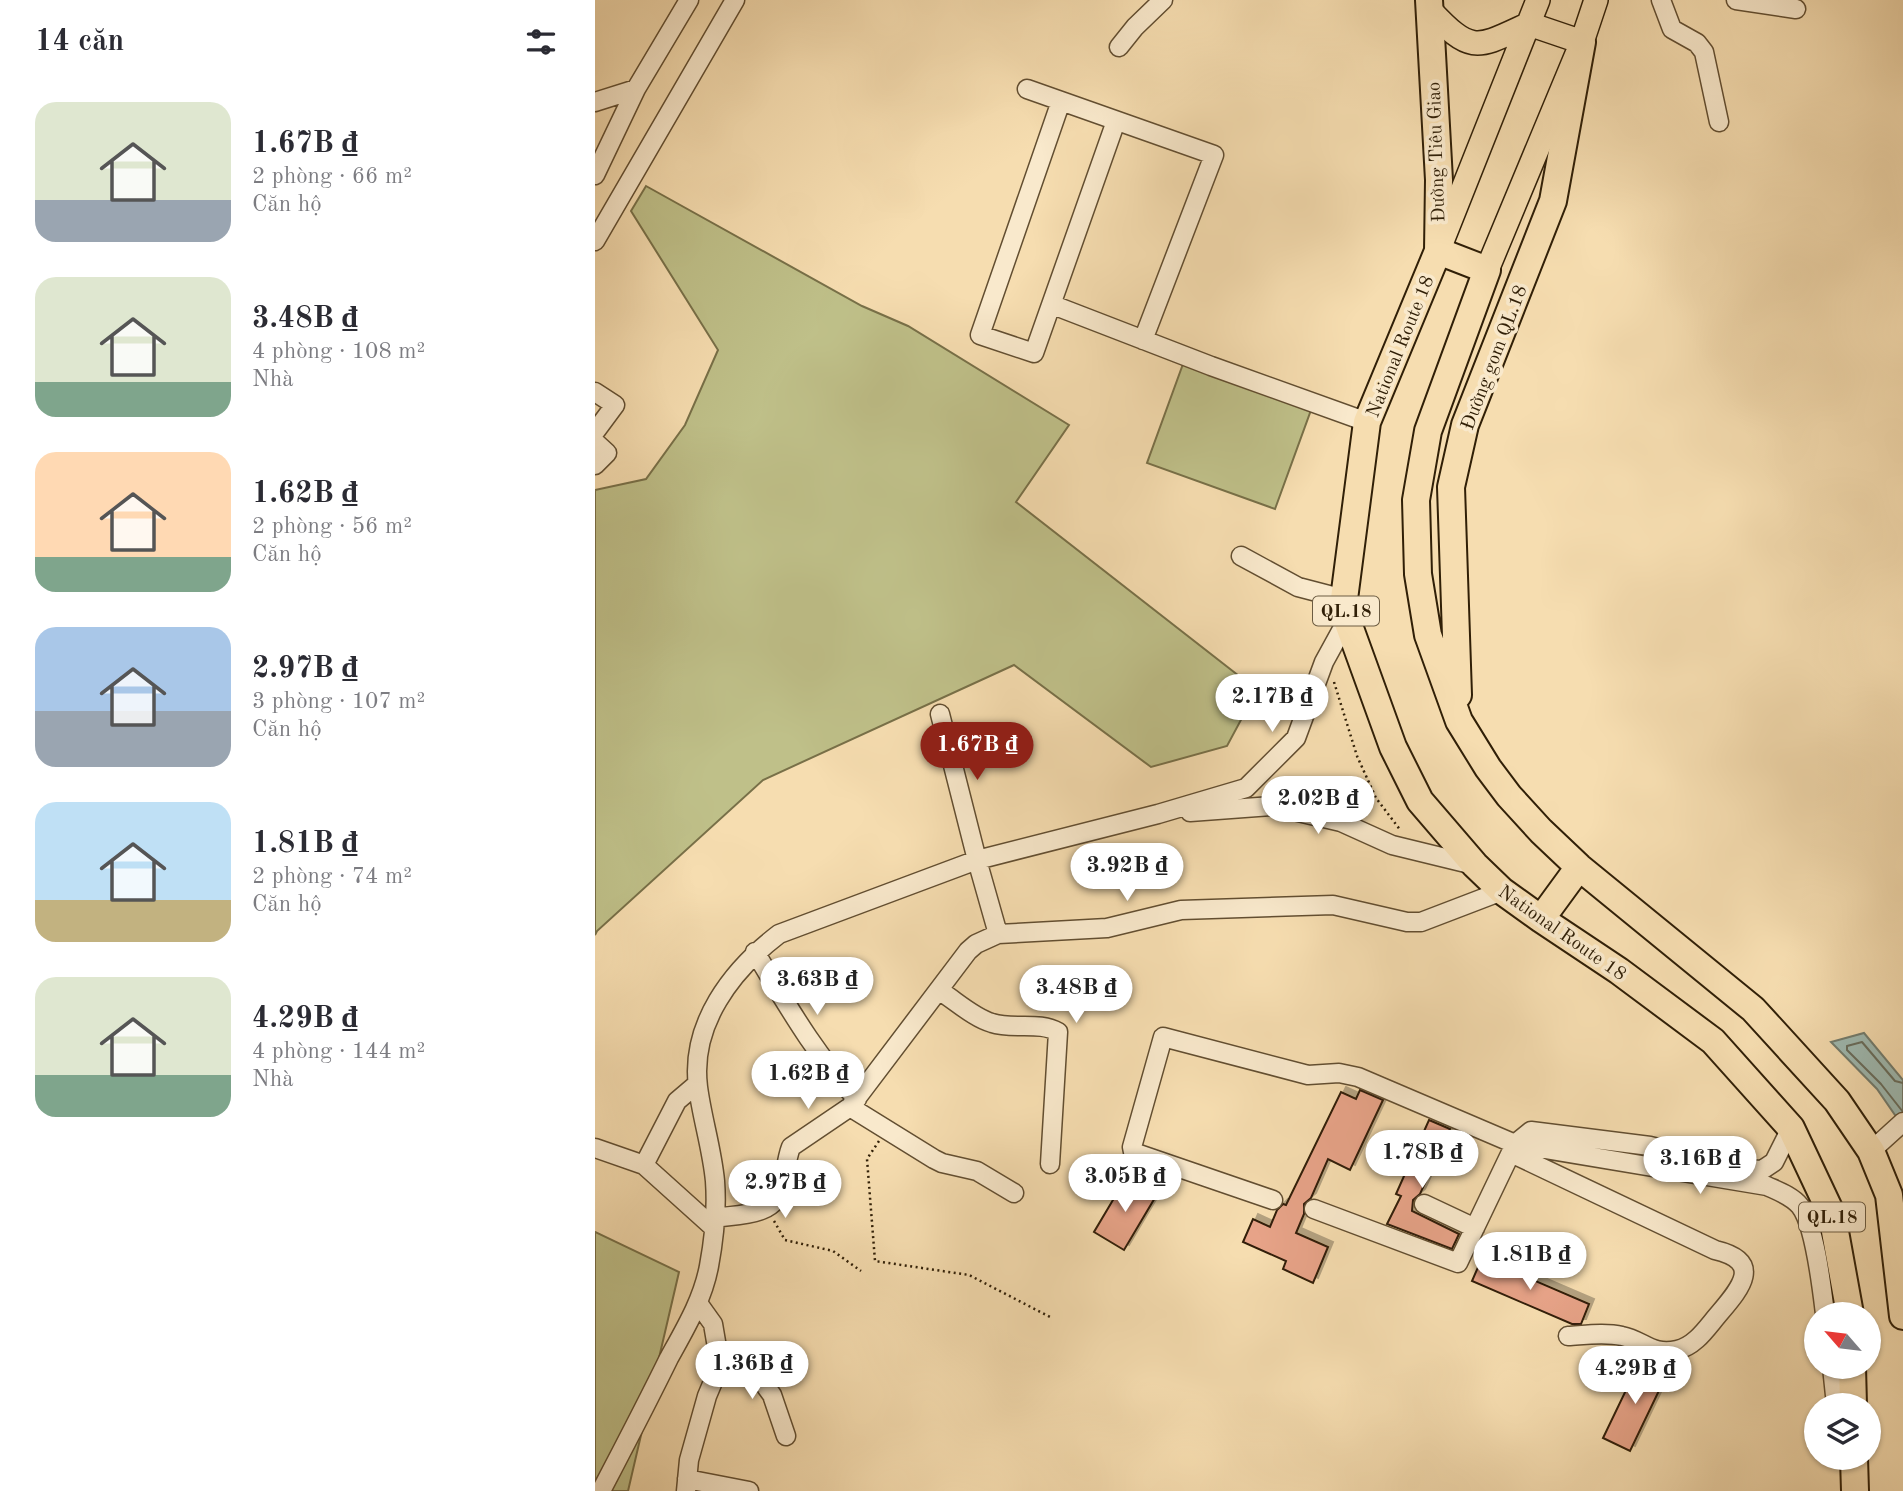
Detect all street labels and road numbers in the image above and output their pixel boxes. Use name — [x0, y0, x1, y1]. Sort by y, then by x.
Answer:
street label: Đường Tiêu Giao — [1426, 81, 1449, 222]
street label: National Route 18 — [1364, 273, 1438, 421]
street label: Đường gom QL.18 — [1459, 283, 1532, 433]
road number: QL.18 — [1313, 596, 1379, 626]
street label: National Route 18 — [1494, 883, 1629, 985]
road number: QL.18 — [1799, 1202, 1865, 1232]

